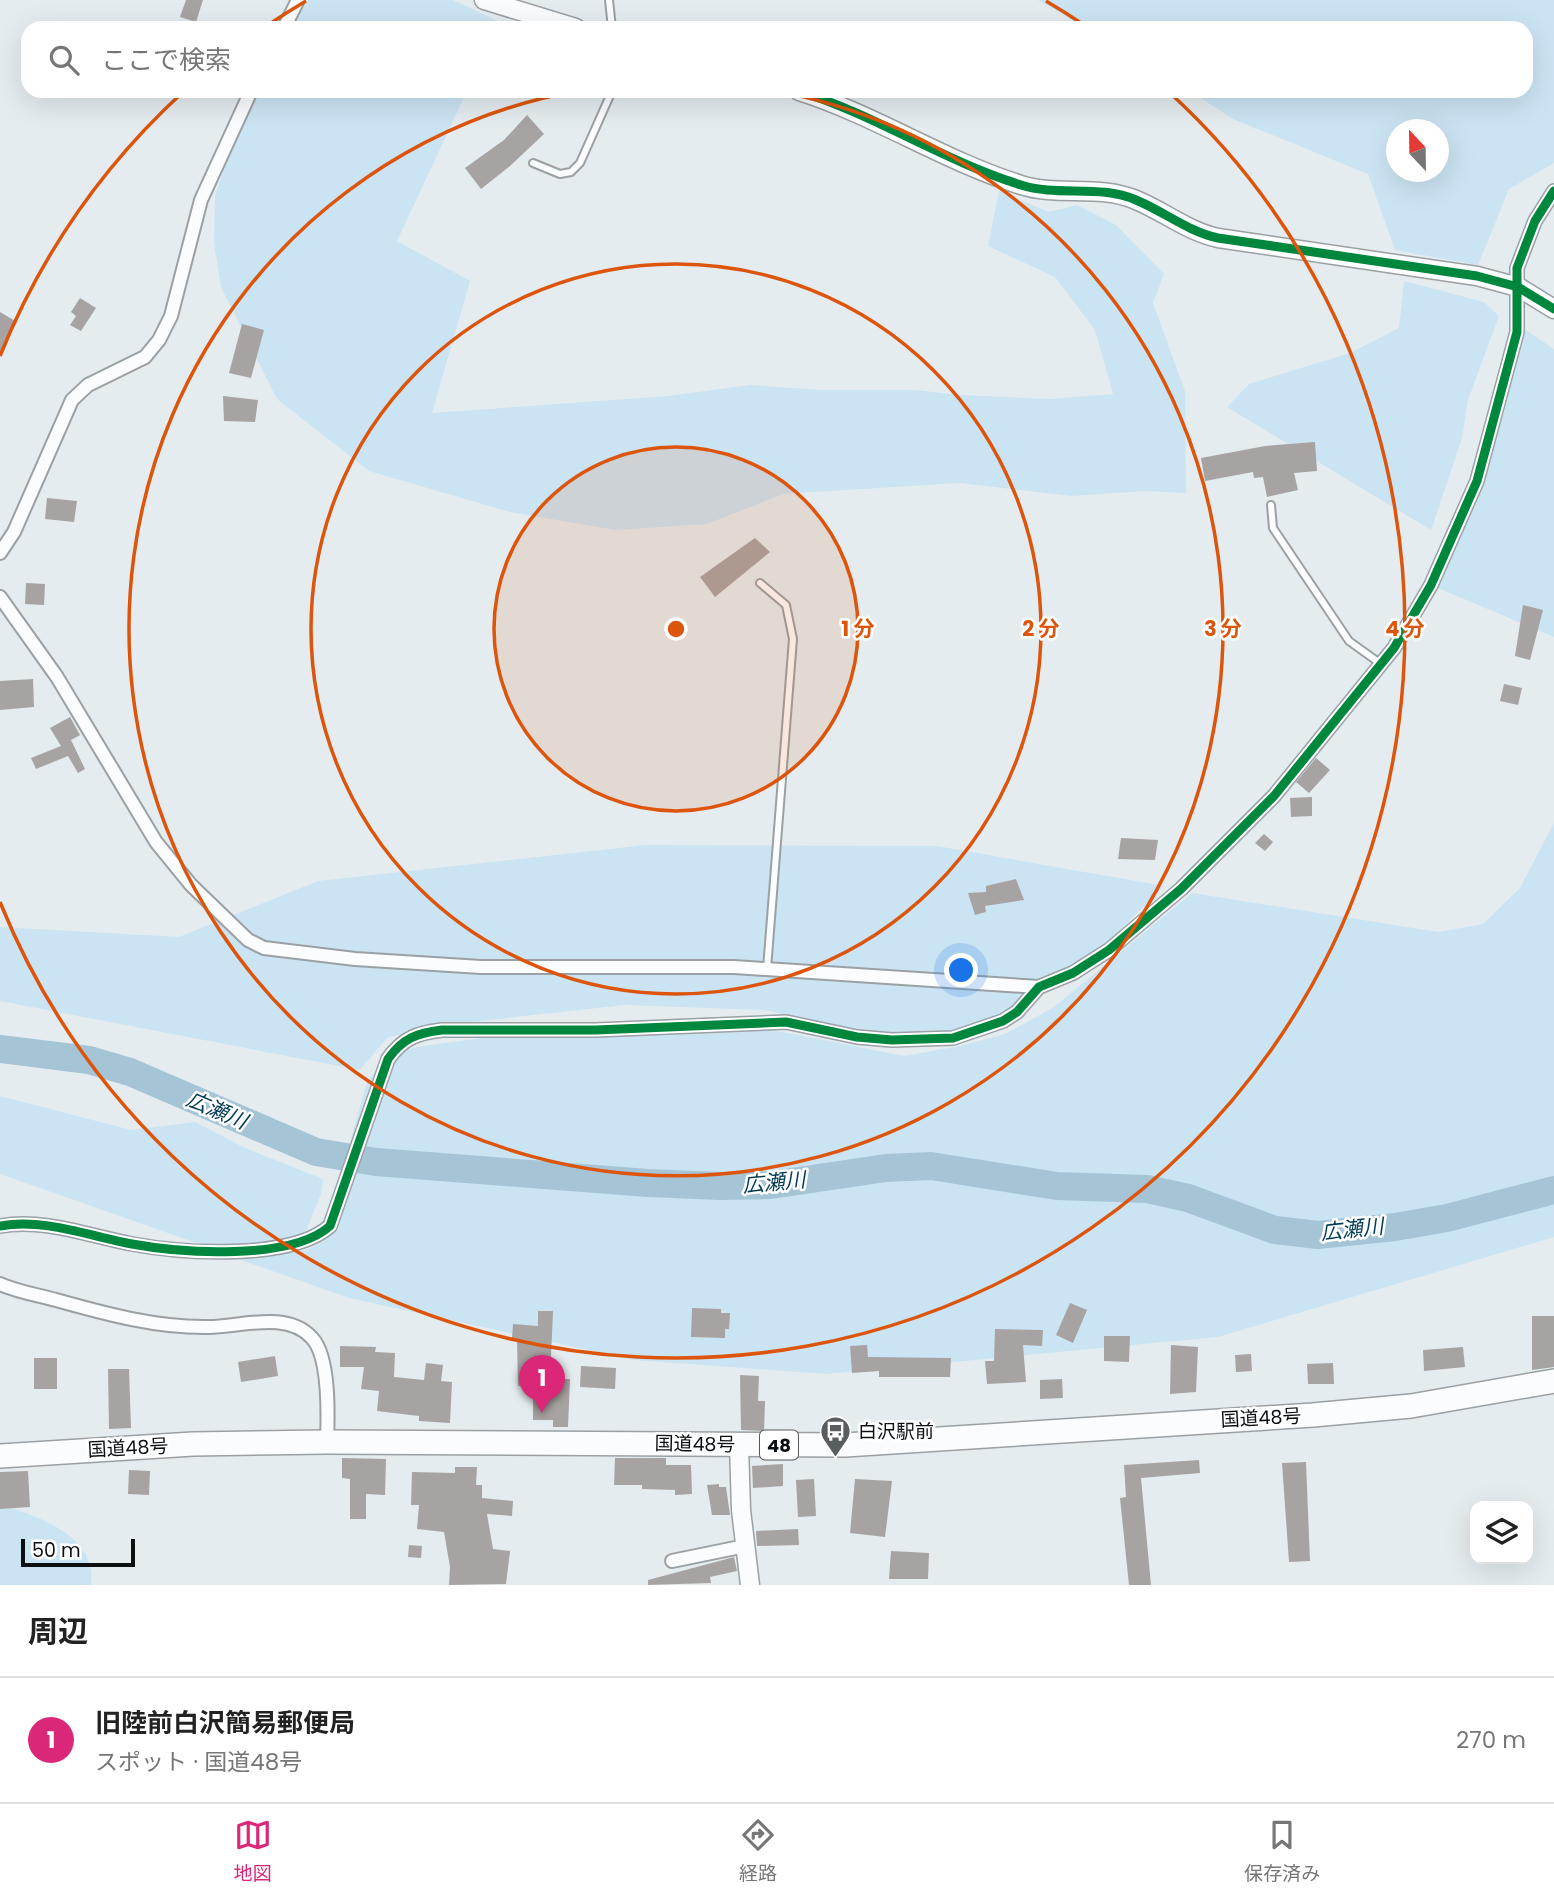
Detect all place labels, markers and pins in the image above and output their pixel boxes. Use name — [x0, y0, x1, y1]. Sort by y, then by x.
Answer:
centre of rings — [664, 617, 688, 641]
pin: 1 — [519, 1355, 565, 1413]
bus stop icon: 白沢駅前 — [818, 1414, 852, 1458]
place label: 白沢駅前 — [858, 1418, 934, 1445]

